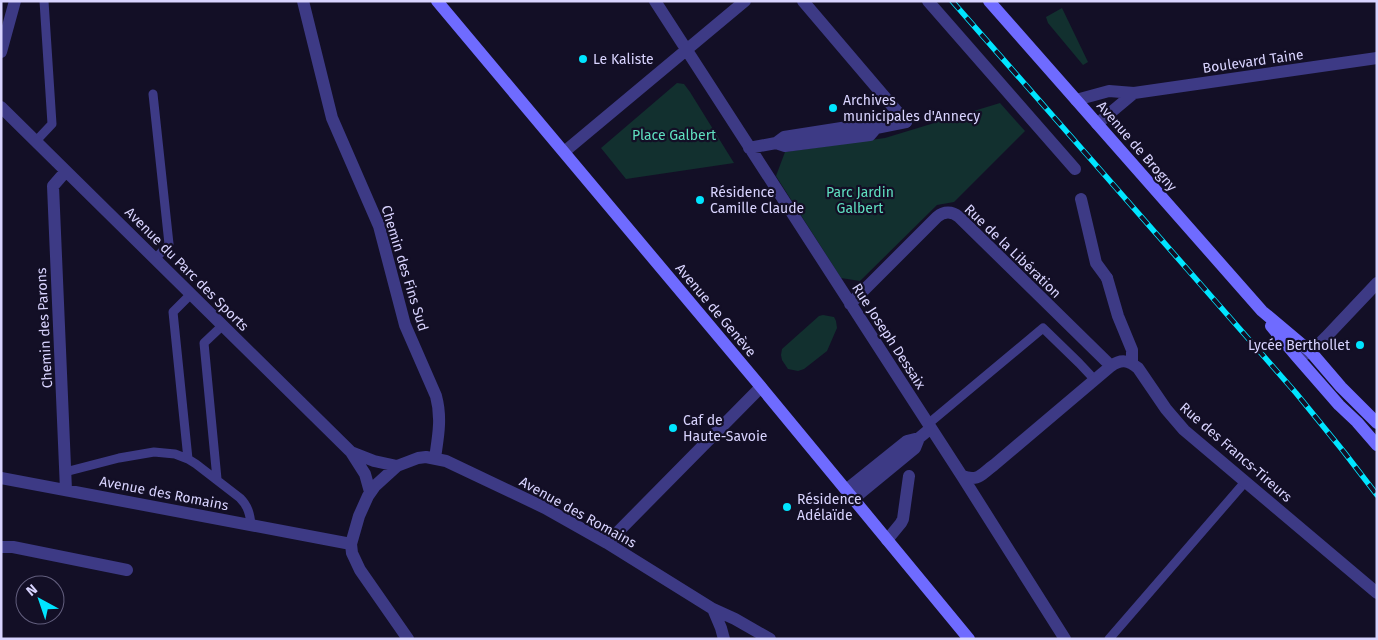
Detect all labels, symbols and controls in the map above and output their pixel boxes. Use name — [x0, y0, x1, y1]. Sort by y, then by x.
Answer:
street label: Boulevard Taine — [1202, 46, 1305, 77]
place label: Le Kaliste — [593, 51, 654, 68]
marker: Le Kaliste — [577, 53, 589, 65]
place label: Archives municipales d'Annecy — [843, 92, 980, 125]
street label: Avenue de Brogny — [1093, 98, 1180, 195]
marker: Archives municipales d'Annecy — [827, 102, 839, 114]
park label: Place Galbert — [632, 127, 717, 144]
place label: Résidence Camille Claude — [710, 184, 804, 217]
park label: Parc Jardin Galbert — [826, 184, 894, 217]
marker: Résidence Camille Claude — [694, 194, 706, 206]
street label: Rue de la Libération — [961, 201, 1065, 302]
street label: Chemin des Fins Sud — [377, 203, 432, 333]
street label: Avenue du Parc des Sports — [121, 204, 252, 335]
street label: Avenue de Genève — [672, 260, 760, 360]
street label: Chemin des Parons — [33, 267, 56, 389]
street label: Rue Joseph Dessaix — [848, 280, 929, 392]
place label: Lycée Berthollet — [1248, 337, 1351, 354]
marker: Lycée Berthollet — [1354, 339, 1366, 351]
street label: Rue des Francs-Tireurs — [1176, 399, 1296, 506]
place label: Caf de Haute-Savoie — [683, 412, 767, 445]
marker: Caf de Haute-Savoie — [667, 422, 679, 434]
street label: Avenue des Romains — [98, 473, 230, 514]
street label: Avenue des Romains — [516, 473, 640, 552]
place label: Résidence Adélaïde — [797, 491, 862, 524]
marker: Résidence Adélaïde — [781, 501, 793, 513]
north arrow — [15, 575, 65, 625]
text: N — [23, 581, 41, 600]

